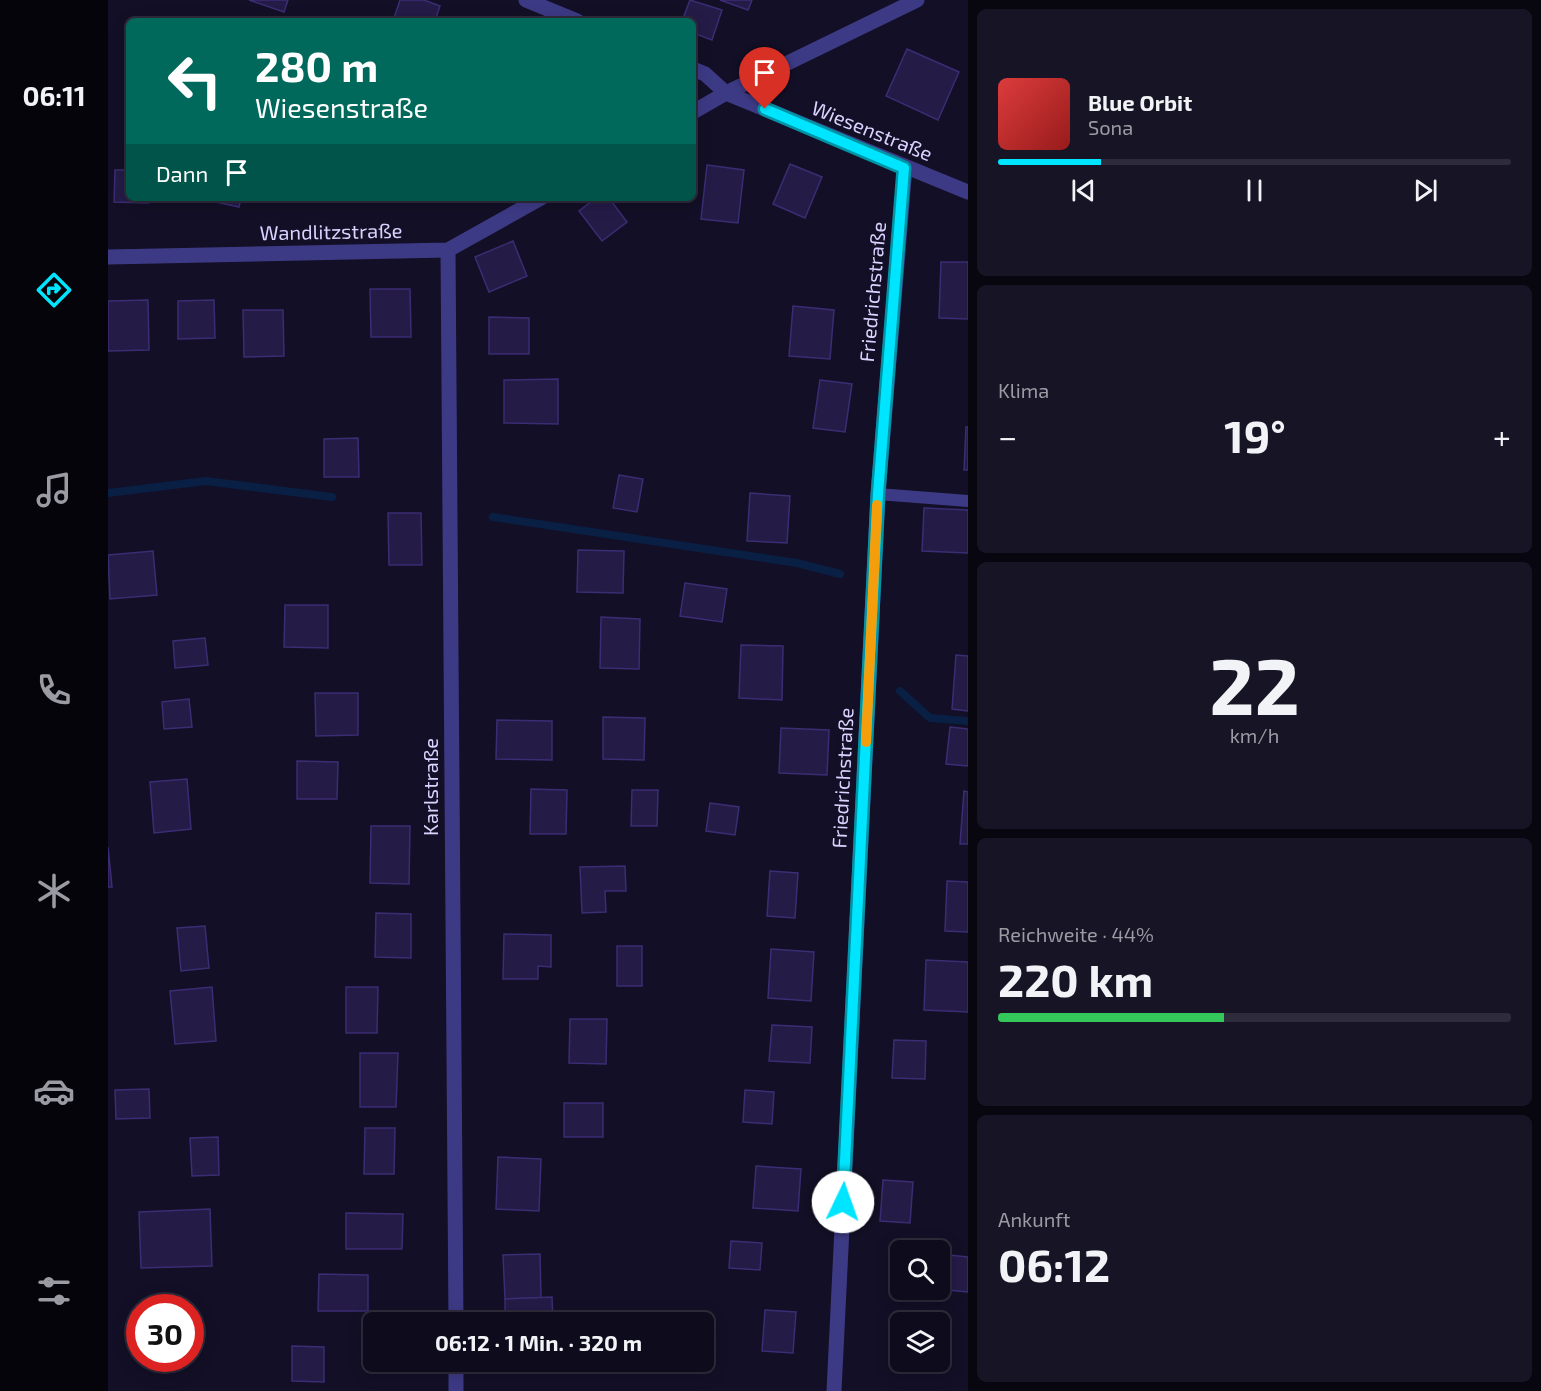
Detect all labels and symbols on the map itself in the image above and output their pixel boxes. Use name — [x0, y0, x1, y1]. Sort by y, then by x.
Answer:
pin — [739, 47, 790, 109]
street label: Wiesenstraße — [808, 95, 936, 165]
street label: Wandlitzstraße — [260, 218, 402, 244]
street label: Friedrichstraße — [854, 221, 890, 363]
street label: Friedrichstraße — [826, 707, 858, 849]
street label: Karlstraße — [418, 738, 442, 836]
position arrow — [811, 1170, 875, 1234]
speed limit sign: 30 — [126, 1294, 204, 1372]

